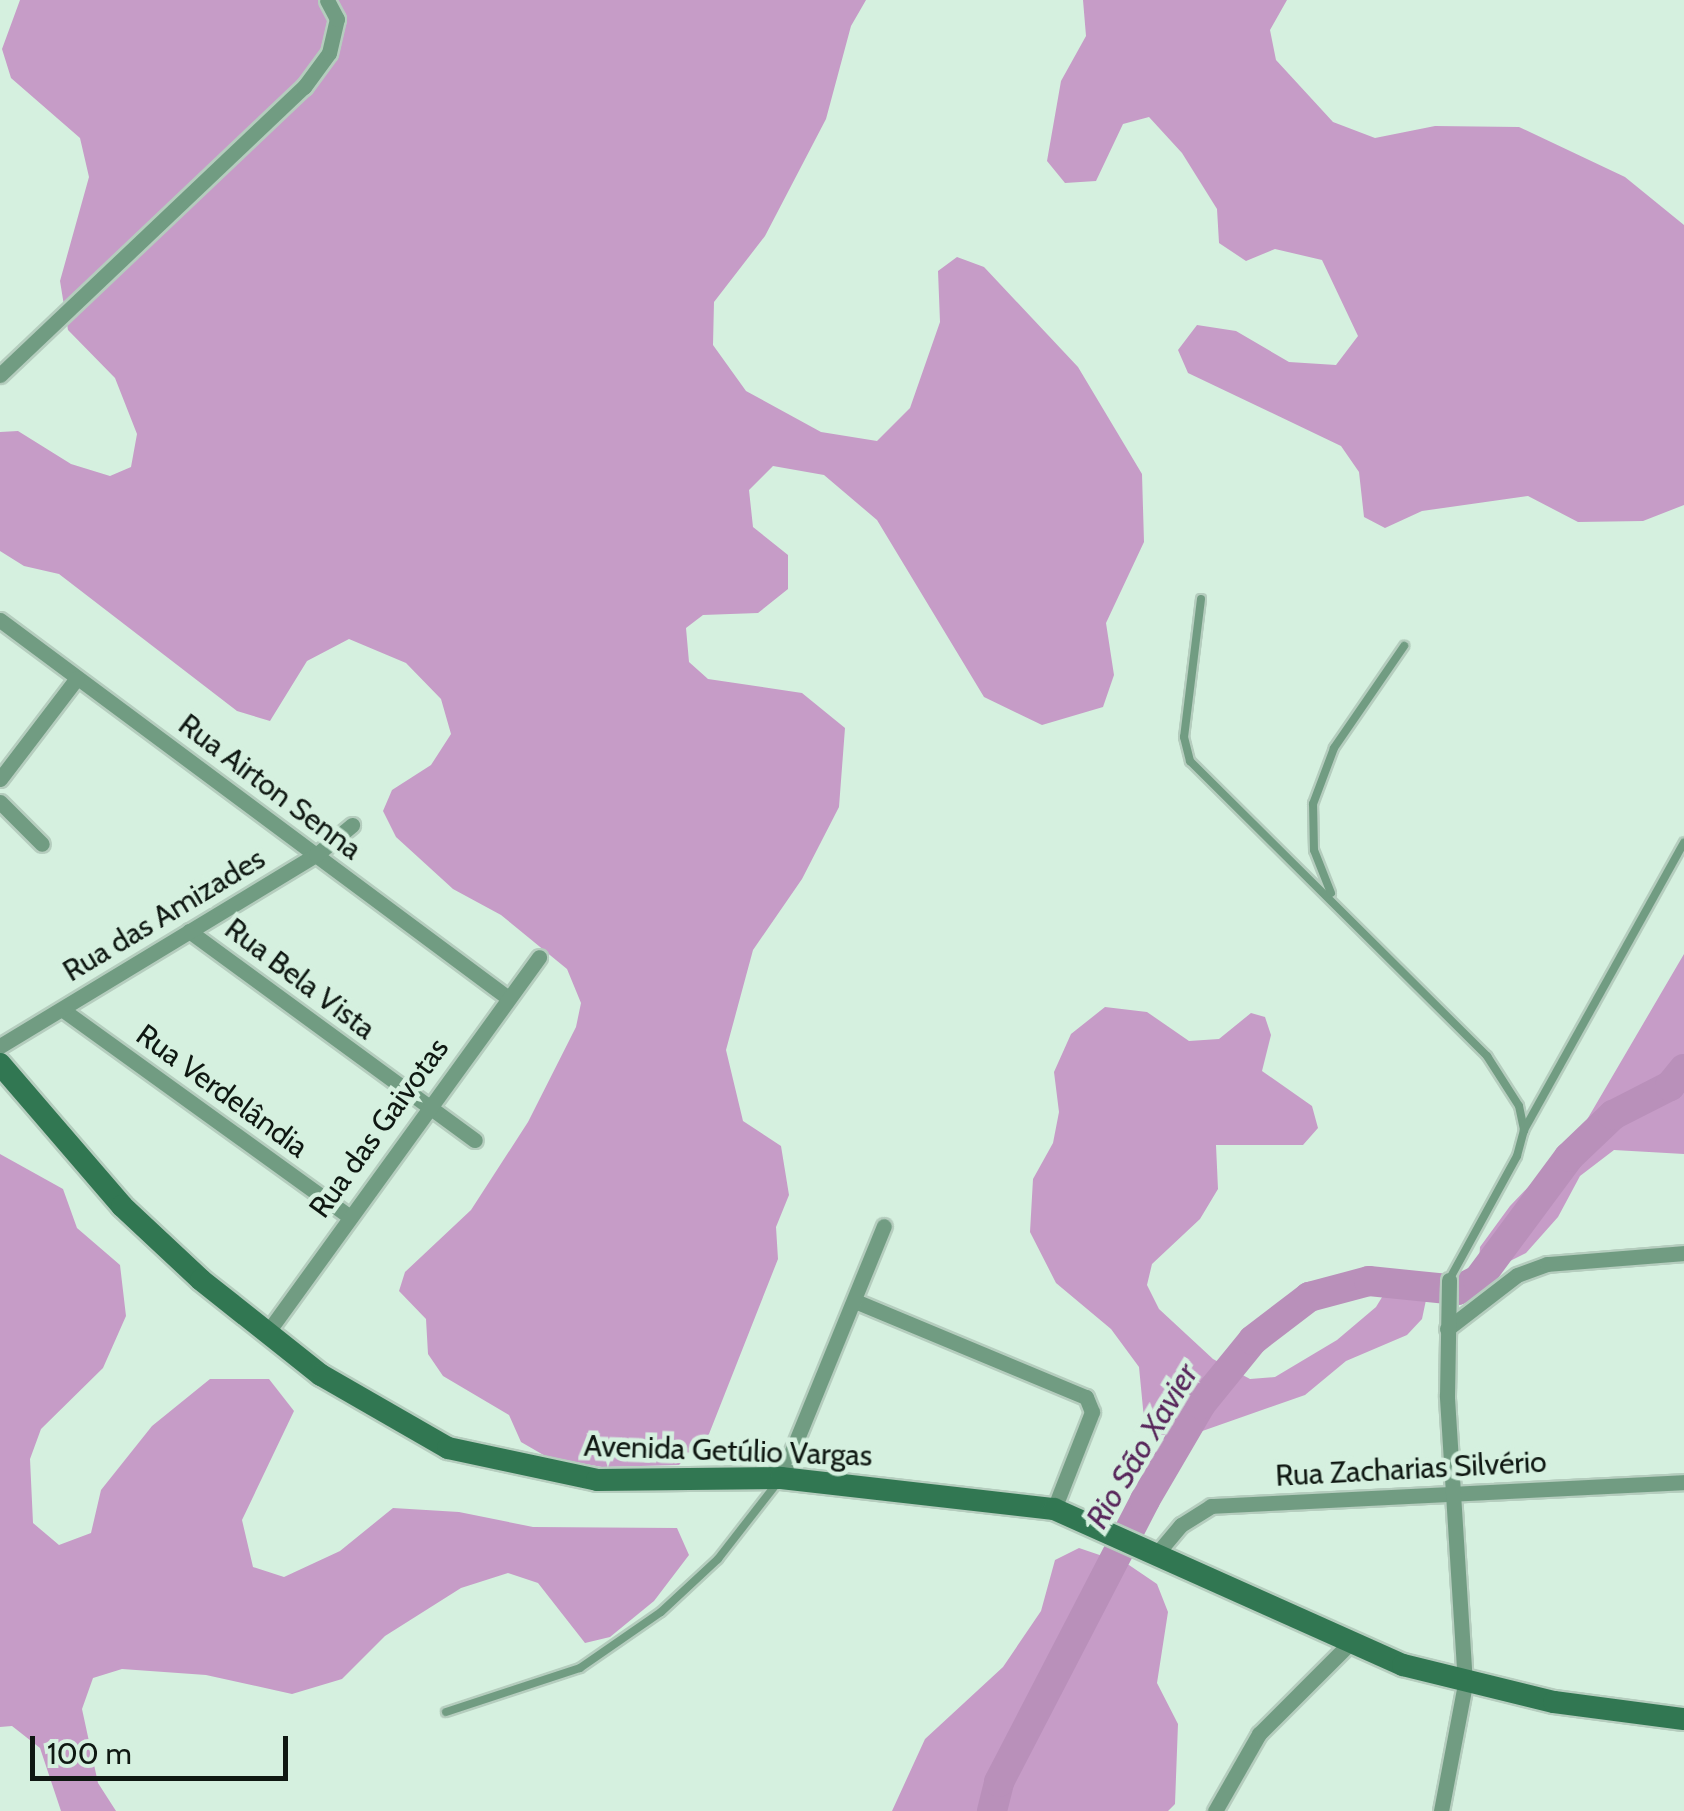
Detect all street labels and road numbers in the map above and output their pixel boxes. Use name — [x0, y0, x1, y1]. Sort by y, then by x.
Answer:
street label: Rua Airton Senna — [171, 707, 369, 867]
street label: Rua das Amizades — [57, 841, 271, 989]
street label: Rua Bela Vista — [218, 911, 382, 1047]
street label: Rua Verdelândia — [129, 1017, 315, 1165]
street label: Rua das Gaivotas — [302, 1031, 456, 1225]
street label: Avenida Getúlio Vargas — [583, 1428, 873, 1474]
street label: Rua Zacharias Silvério — [1274, 1444, 1548, 1494]

